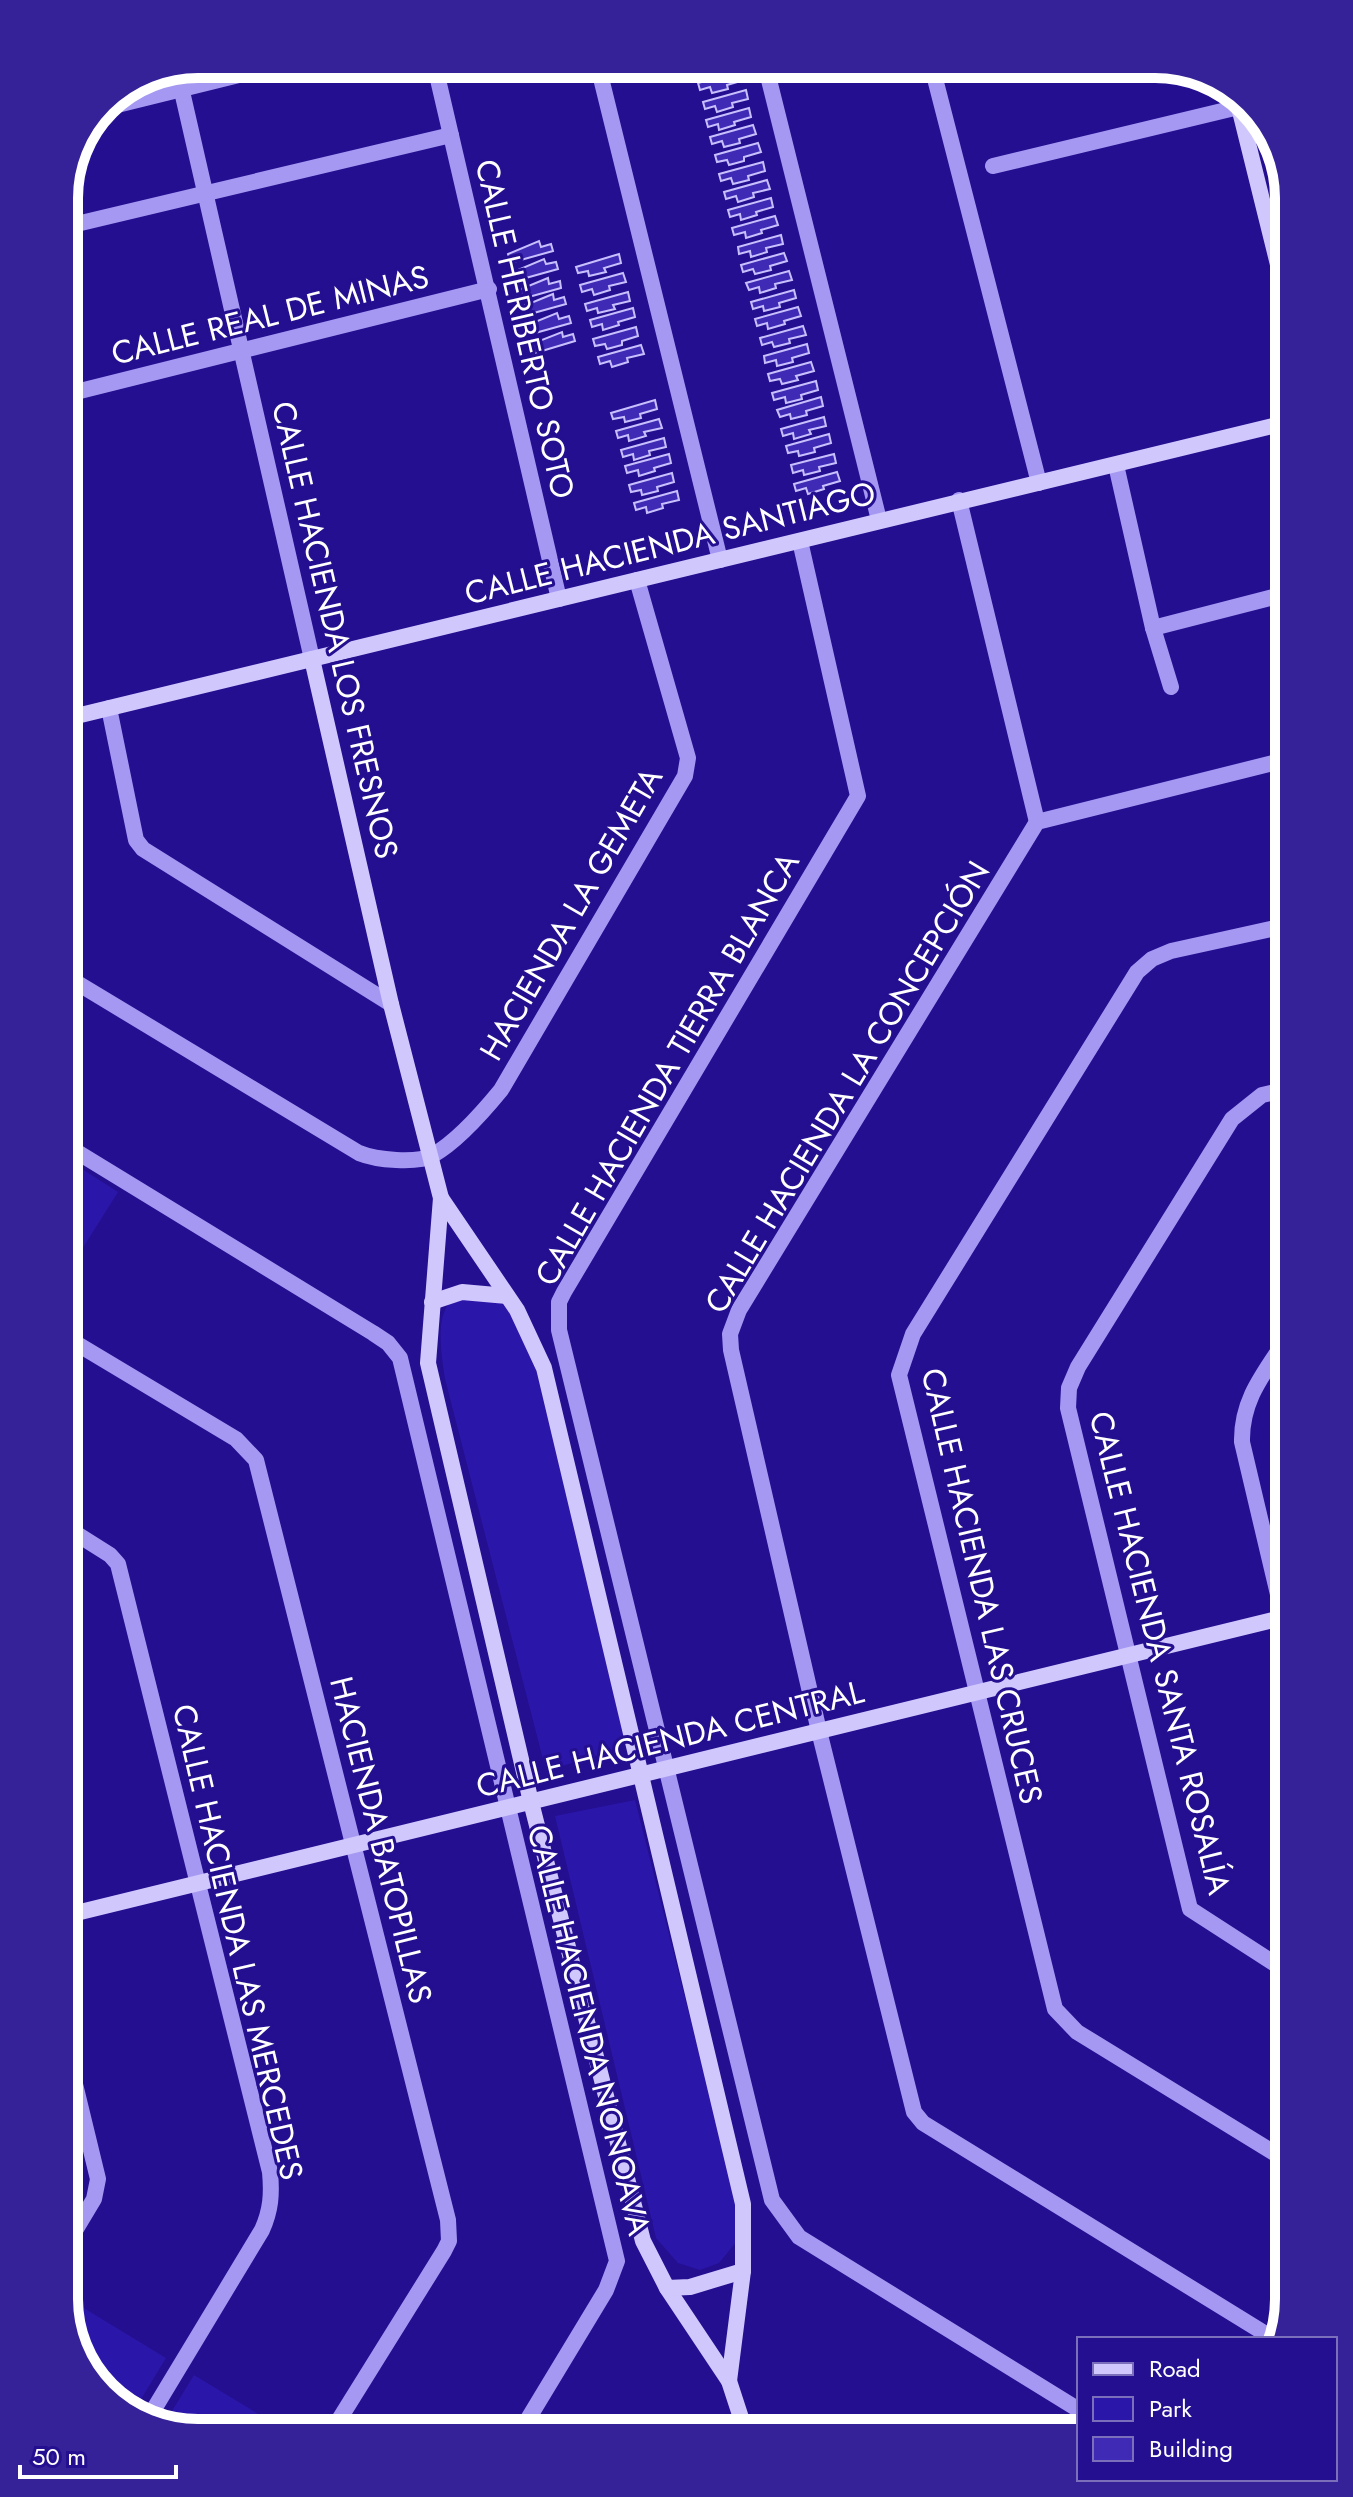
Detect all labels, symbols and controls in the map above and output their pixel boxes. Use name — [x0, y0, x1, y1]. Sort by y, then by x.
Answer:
street label: CALLE HERIBERTO SOTO — [464, 155, 586, 503]
street label: CALLE REAL DE MINAS — [107, 253, 433, 377]
street label: CALLE HACIENDA LOS FRESNOS — [260, 397, 410, 863]
street label: CALLE HACIENDA SANTIAGO — [460, 470, 880, 616]
street label: HACIENDA LA GEMETA — [468, 759, 674, 1069]
street label: CALLE HACIENDA TIERRA BLANCA — [524, 844, 810, 1294]
street label: CALLE HACIENDA LA CONCEPCIÓN — [693, 852, 1001, 1322]
street label: CALLE HACIENDA LAS CRUCES — [909, 1364, 1055, 1808]
street label: CALLE HACIENDA SANTA ROSALÍA — [1078, 1407, 1242, 1899]
street label: CALLE HACIENDA CENTRAL — [471, 1668, 869, 1809]
street label: HACIENDA BATOPILLAS — [318, 1672, 444, 2008]
street label: CALLE HACIENDA LAS MERCEDES — [161, 1700, 315, 2184]
street label: CALLE HACIENDA NONOAVA — [516, 1820, 662, 2240]
legend — [1077, 2337, 1337, 2481]
text: Road — [1149, 2351, 1201, 2386]
text: Park — [1149, 2391, 1192, 2426]
scale bar — [20, 2429, 176, 2479]
text: Building — [1149, 2431, 1233, 2466]
text: 50 m — [32, 2439, 86, 2474]

